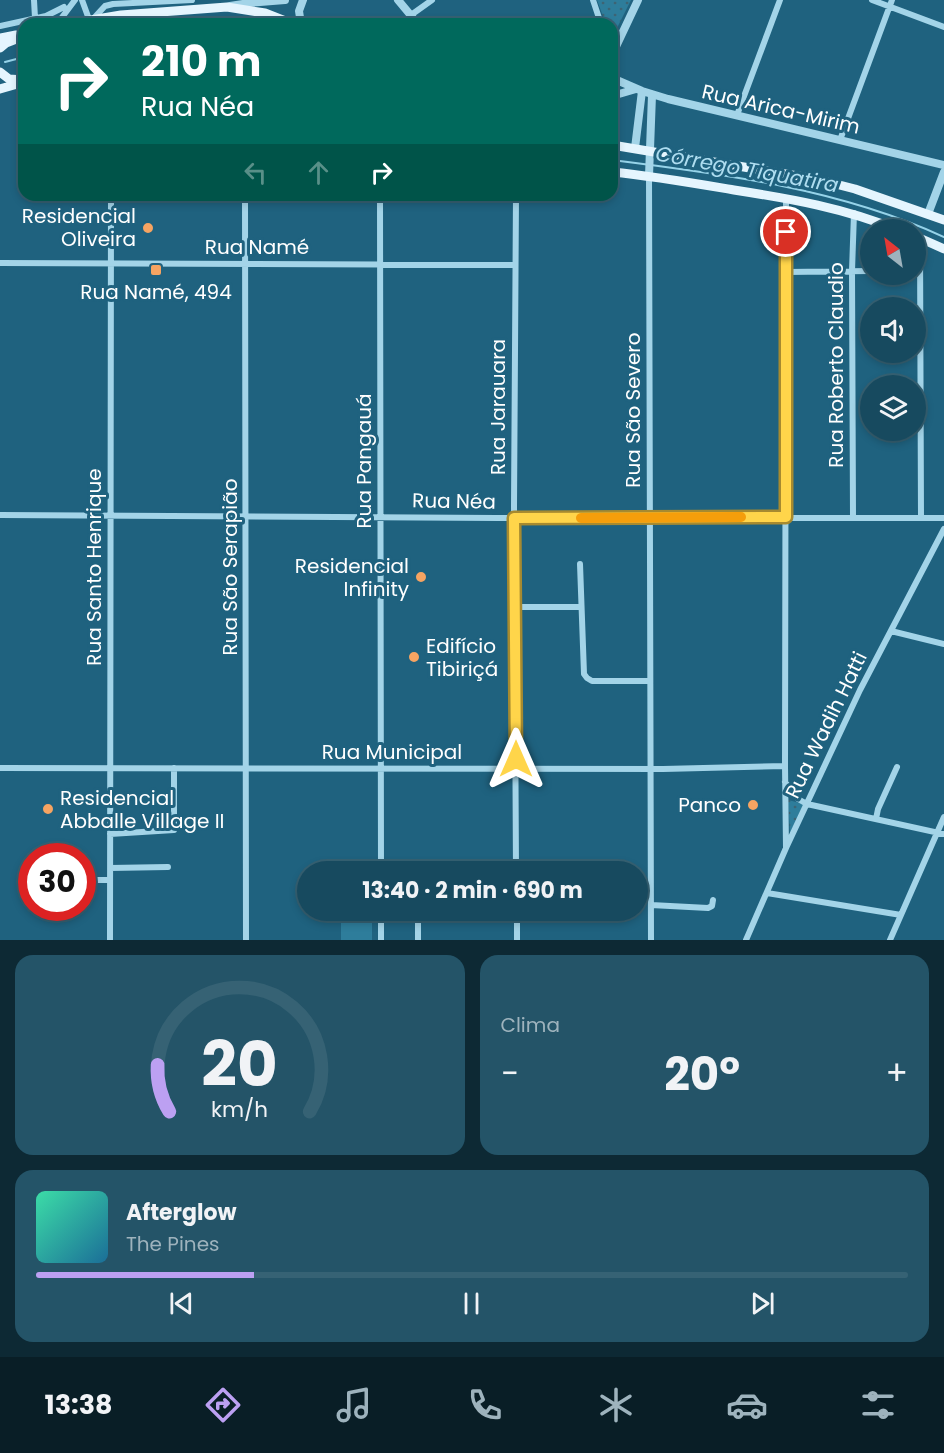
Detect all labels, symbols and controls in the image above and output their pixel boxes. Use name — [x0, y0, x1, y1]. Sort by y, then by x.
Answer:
text: 210 m — [141, 32, 262, 91]
icon: right — [42, 42, 120, 120]
street label: Rua Arica-Mirim — [699, 77, 863, 141]
text: Rua Néa — [141, 88, 254, 125]
water label: Córrego Tiquatira — [653, 139, 841, 199]
icon: left — [239, 156, 272, 189]
icon: ahead — [302, 156, 335, 189]
icon: right — [365, 156, 398, 189]
place label: Residencial Oliveira — [22, 202, 136, 253]
pin — [760, 206, 811, 257]
icon: arrive — [769, 215, 802, 248]
north arrow — [860, 219, 926, 285]
map controls — [860, 219, 926, 441]
marker: Residencial Oliveira — [141, 221, 155, 235]
street label: Rua Namé — [205, 233, 309, 261]
street label: Rua Roberto Claudio — [822, 262, 850, 468]
marker: Rua Namé, 494 — [149, 263, 163, 277]
place label: Rua Namé, 494 — [80, 278, 232, 306]
button: sound — [860, 297, 926, 363]
street label: Rua São Severo — [619, 332, 647, 488]
street label: Rua Jarauara — [484, 339, 512, 475]
button: layers — [860, 375, 926, 441]
street label: Rua Pangauá — [350, 393, 378, 529]
street label: Rua Santo Henrique — [80, 468, 108, 666]
street label: Rua São Serapião — [216, 478, 244, 656]
street label: Rua Néa — [412, 486, 496, 516]
place label: Residencial Infinity — [295, 552, 409, 603]
marker: Residencial Infinity — [414, 570, 428, 584]
place label: Edifício Tibiriçá — [426, 632, 498, 683]
street label: Rua Wadih Hatti — [778, 647, 874, 803]
marker: Edifício Tibiriçá — [407, 650, 421, 664]
position arrow — [484, 727, 548, 791]
street label: Rua Municipal — [322, 738, 462, 766]
place label: Residencial Abballe Village II — [60, 784, 225, 835]
place label: Panco — [678, 791, 741, 819]
marker: Panco — [746, 798, 760, 812]
marker: Residencial Abballe Village II — [41, 802, 55, 816]
speed limit sign: 30 — [18, 843, 96, 921]
text: 13:40 · 2 min · 690 m — [362, 875, 583, 906]
text: Clima — [501, 1011, 560, 1039]
text: 20 — [202, 1020, 278, 1108]
text: 20° — [664, 1043, 740, 1106]
text: − — [501, 1050, 519, 1097]
text: + — [885, 1050, 908, 1097]
text: km/h — [211, 1094, 268, 1125]
text: Afterglow — [126, 1197, 237, 1228]
text: The Pines — [126, 1230, 220, 1258]
icon: previous — [165, 1287, 198, 1320]
icon: pause — [455, 1287, 488, 1320]
icon: next — [746, 1287, 779, 1320]
icon: directions — [202, 1384, 244, 1426]
icon: music — [333, 1384, 375, 1426]
icon: phone — [464, 1384, 506, 1426]
icon: climate — [595, 1384, 637, 1426]
icon: car — [726, 1384, 768, 1426]
icon: filters — [857, 1384, 899, 1426]
text: 13:38 — [45, 1386, 113, 1423]

